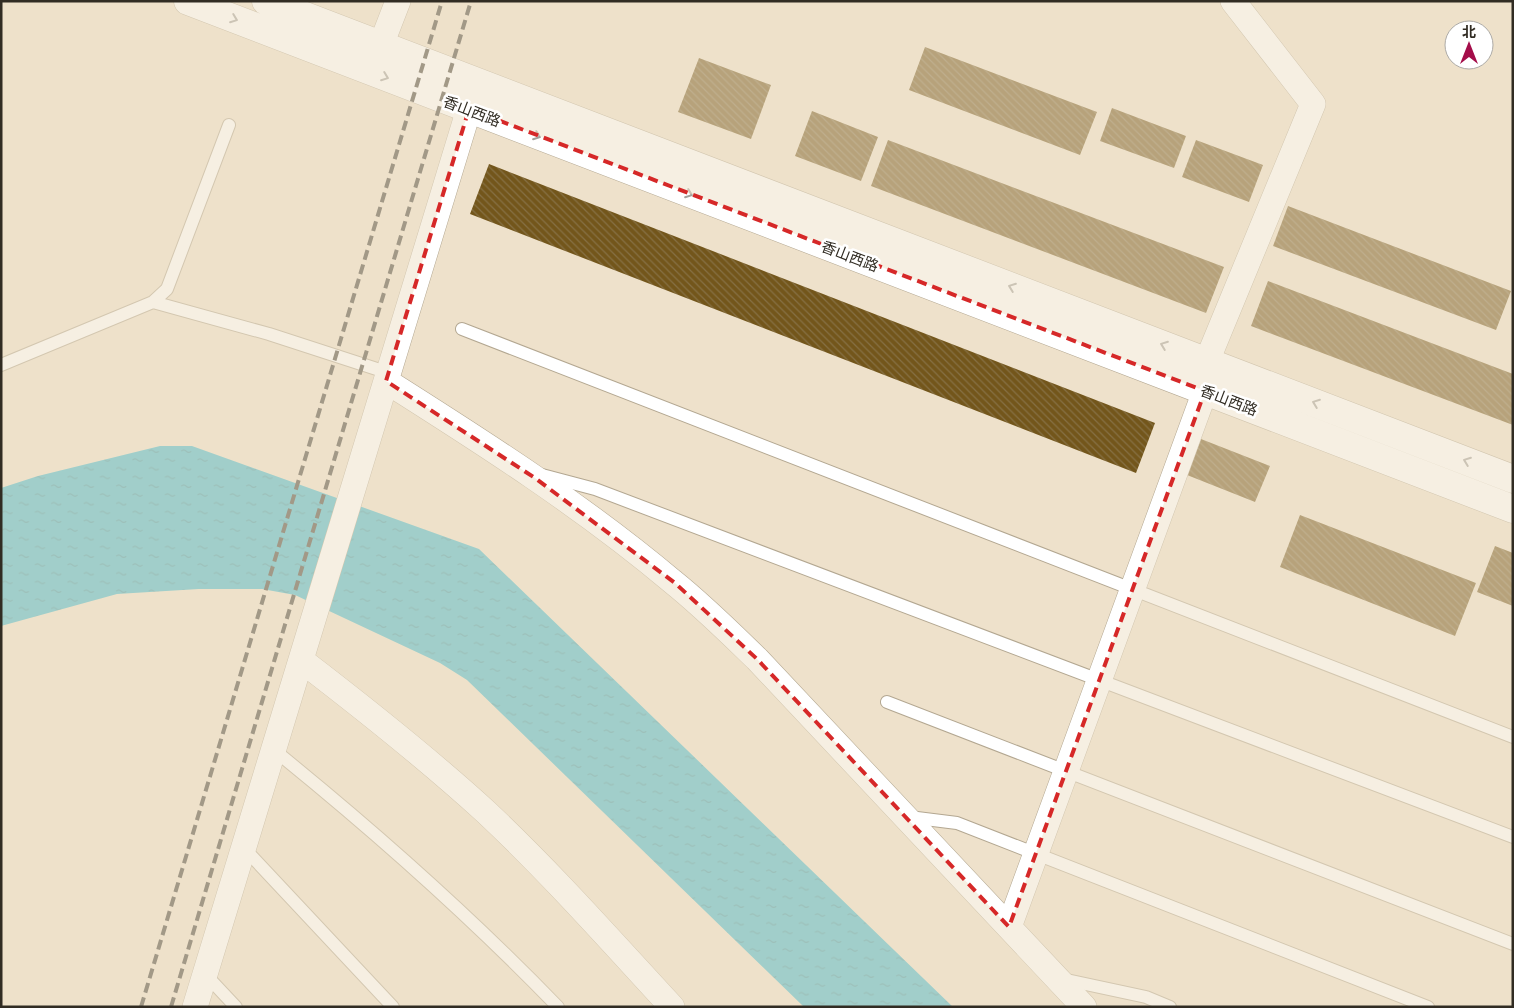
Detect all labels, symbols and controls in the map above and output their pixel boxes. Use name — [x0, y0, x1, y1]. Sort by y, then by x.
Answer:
one-way arrow — [229, 13, 238, 23]
north arrow — [1444, 20, 1494, 70]
text: 北 — [1462, 24, 1476, 40]
one-way arrow — [381, 71, 389, 81]
street label: 香山西路 — [441, 92, 503, 130]
one-way arrow — [532, 130, 541, 140]
one-way arrow — [684, 188, 693, 198]
street label: 香山西路 — [819, 237, 881, 275]
one-way arrow — [1008, 283, 1017, 293]
one-way arrow — [1160, 341, 1169, 351]
street label: 香山西路 — [1198, 381, 1260, 419]
one-way arrow — [1312, 399, 1320, 409]
one-way arrow — [1463, 457, 1472, 467]

